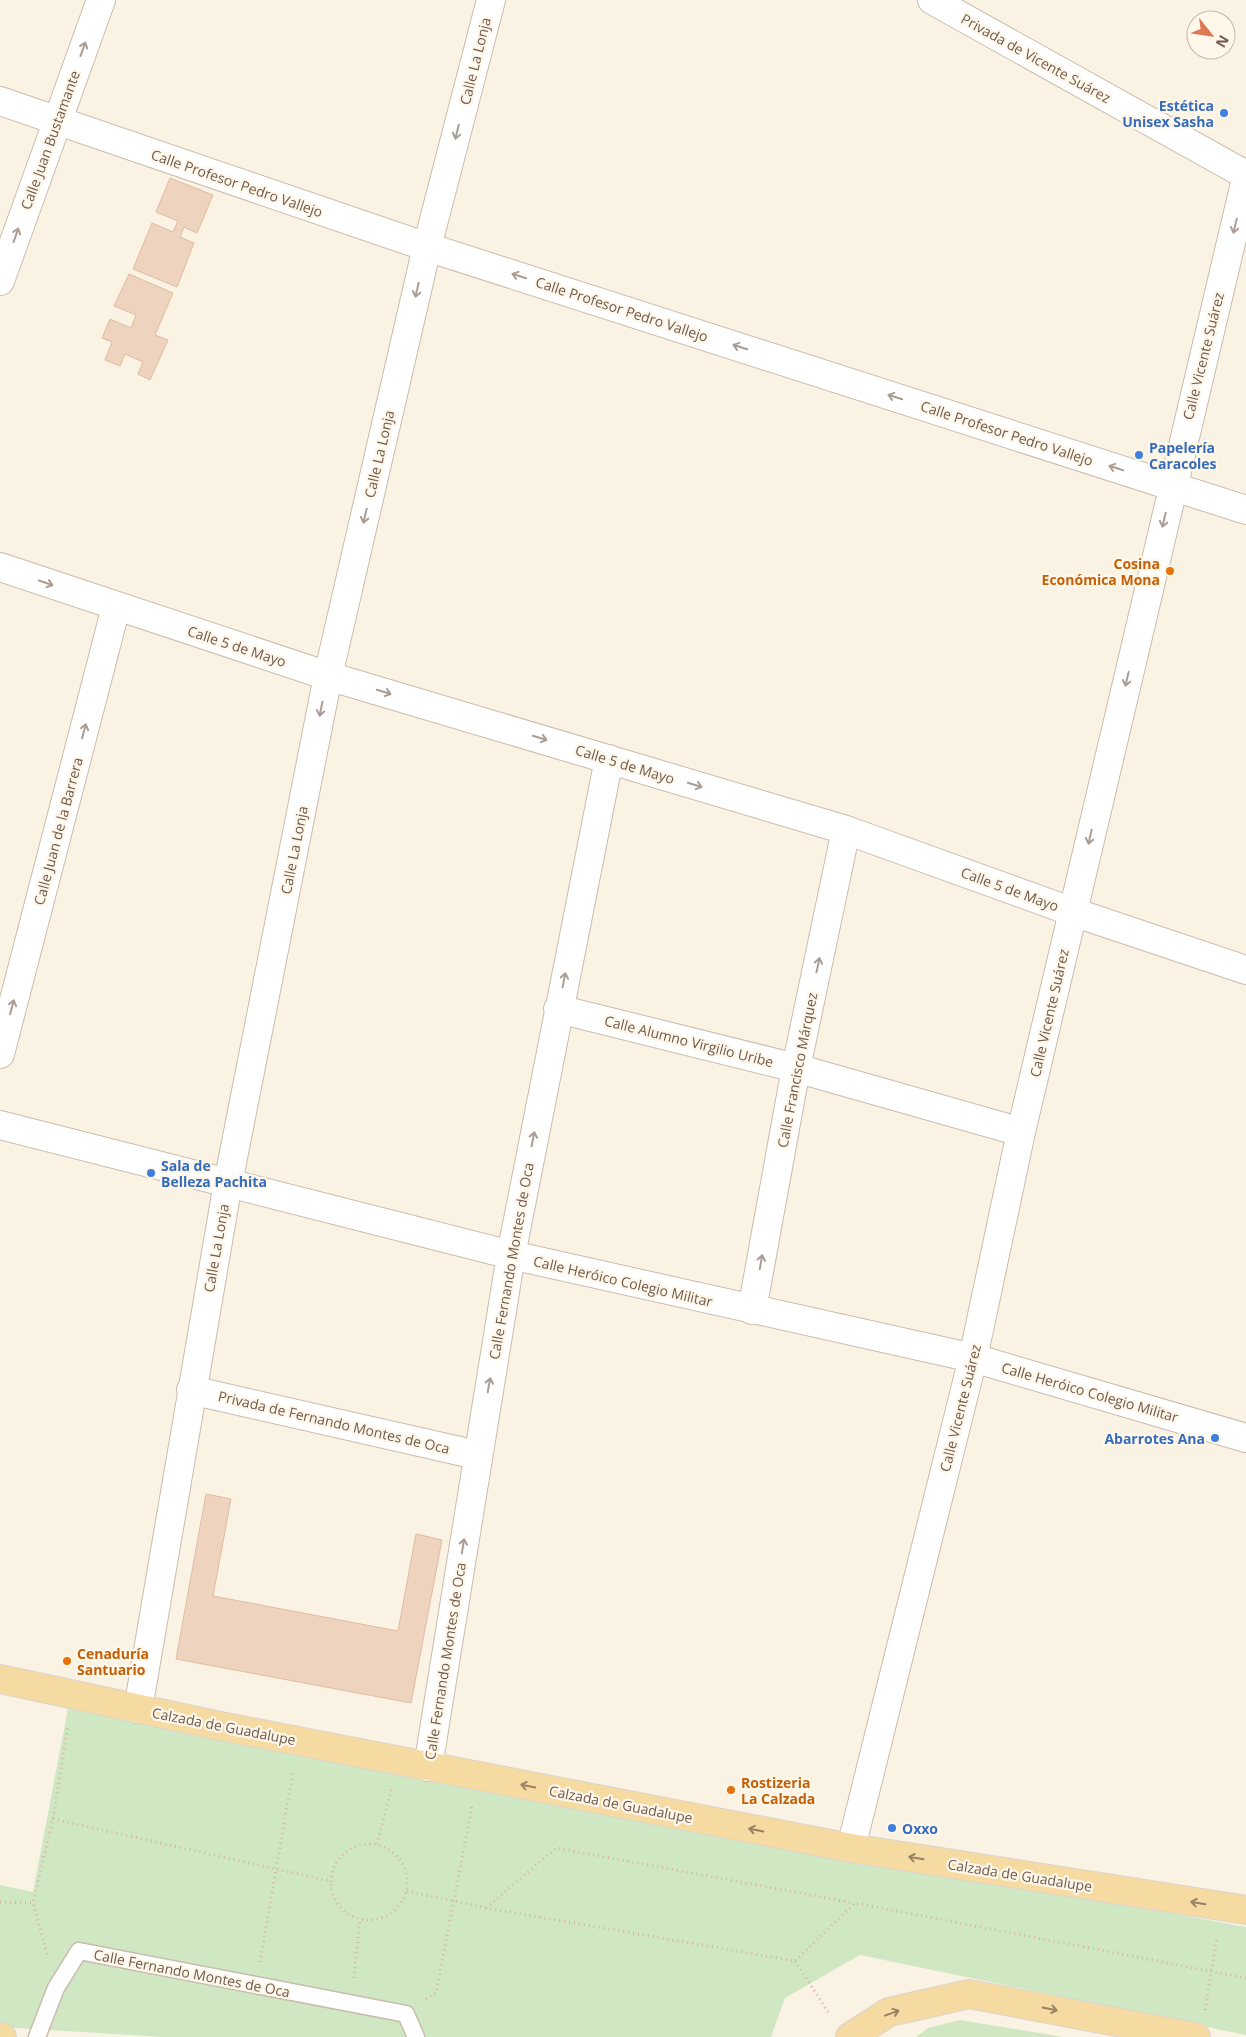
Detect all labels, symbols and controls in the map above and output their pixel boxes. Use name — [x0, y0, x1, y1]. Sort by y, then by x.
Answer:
street label: Privada de Vicente Suárez — [958, 9, 1115, 107]
north arrow — [1186, 10, 1236, 60]
street label: Calle La Lonja — [455, 15, 495, 107]
text: N — [1212, 32, 1234, 51]
one-way arrow — [79, 42, 88, 57]
street label: Calle Juan Bustamante — [16, 68, 84, 212]
place label: Estética Unisex Sasha — [1122, 96, 1214, 131]
marker: Estética Unisex Sasha — [1218, 107, 1230, 119]
one-way arrow — [452, 124, 461, 140]
street label: Calle Profesor Pedro Vallejo — [149, 145, 325, 221]
one-way arrow — [1230, 218, 1239, 234]
one-way arrow — [12, 228, 21, 243]
one-way arrow — [512, 271, 527, 280]
street label: Calle Profesor Pedro Vallejo — [533, 272, 711, 346]
one-way arrow — [412, 281, 421, 297]
street label: Calle Vicente Suárez — [1178, 290, 1228, 422]
one-way arrow — [733, 342, 749, 352]
one-way arrow — [888, 392, 903, 401]
street label: Calle Profesor Pedro Vallejo — [918, 396, 1096, 470]
street label: Calle La Lonja — [360, 408, 398, 500]
place label: Papelería Caracoles — [1149, 438, 1217, 473]
marker: Papelería Caracoles — [1133, 449, 1145, 461]
one-way arrow — [1109, 463, 1125, 473]
one-way arrow — [360, 508, 369, 524]
one-way arrow — [1159, 512, 1168, 528]
place label: Cosina Económica Mona — [1042, 554, 1160, 589]
marker: Cosina Económica Mona — [1164, 565, 1176, 577]
one-way arrow — [38, 579, 53, 588]
street label: Calle 5 de Mayo — [185, 621, 289, 671]
one-way arrow — [1122, 670, 1131, 686]
one-way arrow — [376, 688, 392, 698]
one-way arrow — [316, 700, 326, 716]
one-way arrow — [80, 723, 89, 739]
one-way arrow — [531, 734, 547, 744]
street label: Calle 5 de Mayo — [573, 740, 677, 788]
street label: Calle Juan de la Barrera — [29, 755, 87, 907]
one-way arrow — [687, 780, 703, 790]
street label: Calle La Lonja — [276, 804, 312, 896]
one-way arrow — [1085, 828, 1094, 844]
street label: Calle 5 de Mayo — [959, 863, 1061, 915]
street label: Calle Vicente Suárez — [1025, 947, 1073, 1079]
one-way arrow — [813, 957, 823, 973]
one-way arrow — [560, 972, 569, 988]
street label: Calle Francisco Márquez — [773, 990, 821, 1149]
one-way arrow — [8, 999, 17, 1015]
street label: Calle Alumno Virgilio Uribe — [603, 1011, 776, 1071]
one-way arrow — [529, 1132, 538, 1148]
place label: Sala de Belleza Pachita — [161, 1156, 267, 1191]
street label: Calle Fernando Montes de Oca — [484, 1161, 538, 1361]
marker: Sala de Belleza Pachita — [145, 1167, 157, 1179]
street label: Calle La Lonja — [199, 1202, 233, 1294]
street label: Calle Heróico Colegio Militar — [532, 1251, 715, 1311]
one-way arrow — [756, 1254, 766, 1270]
street label: Calle Vicente Suárez — [935, 1342, 985, 1474]
street label: Calle Heróico Colegio Militar — [999, 1358, 1181, 1426]
one-way arrow — [484, 1378, 494, 1394]
street label: Privada de Fernando Montes de Oca — [216, 1386, 452, 1458]
place label: Abarrotes Ana — [1104, 1429, 1205, 1448]
marker: Abarrotes Ana — [1209, 1432, 1221, 1444]
one-way arrow — [458, 1538, 468, 1554]
street label: Calle Fernando Montes de Oca — [420, 1561, 470, 1761]
place label: Cenaduría Santuario — [77, 1644, 149, 1679]
marker: Cenaduría Santuario — [61, 1655, 73, 1667]
street label: Calzada de Guadalupe — [151, 1703, 298, 1749]
place label: Rostizeria La Calzada — [741, 1773, 815, 1808]
one-way arrow — [520, 1780, 536, 1790]
street label: Calzada de Guadalupe — [548, 1781, 695, 1827]
marker: Rostizeria La Calzada — [725, 1784, 737, 1796]
place label: Oxxo — [902, 1819, 938, 1838]
marker: Oxxo — [886, 1822, 898, 1834]
one-way arrow — [749, 1824, 765, 1834]
one-way arrow — [909, 1853, 925, 1863]
street label: Calzada de Guadalupe — [946, 1854, 1094, 1896]
one-way arrow — [1190, 1897, 1206, 1907]
street label: Calle Fernando Montes de Oca — [92, 1945, 292, 2001]
one-way arrow — [1042, 2005, 1058, 2015]
one-way arrow — [884, 2008, 899, 2017]

